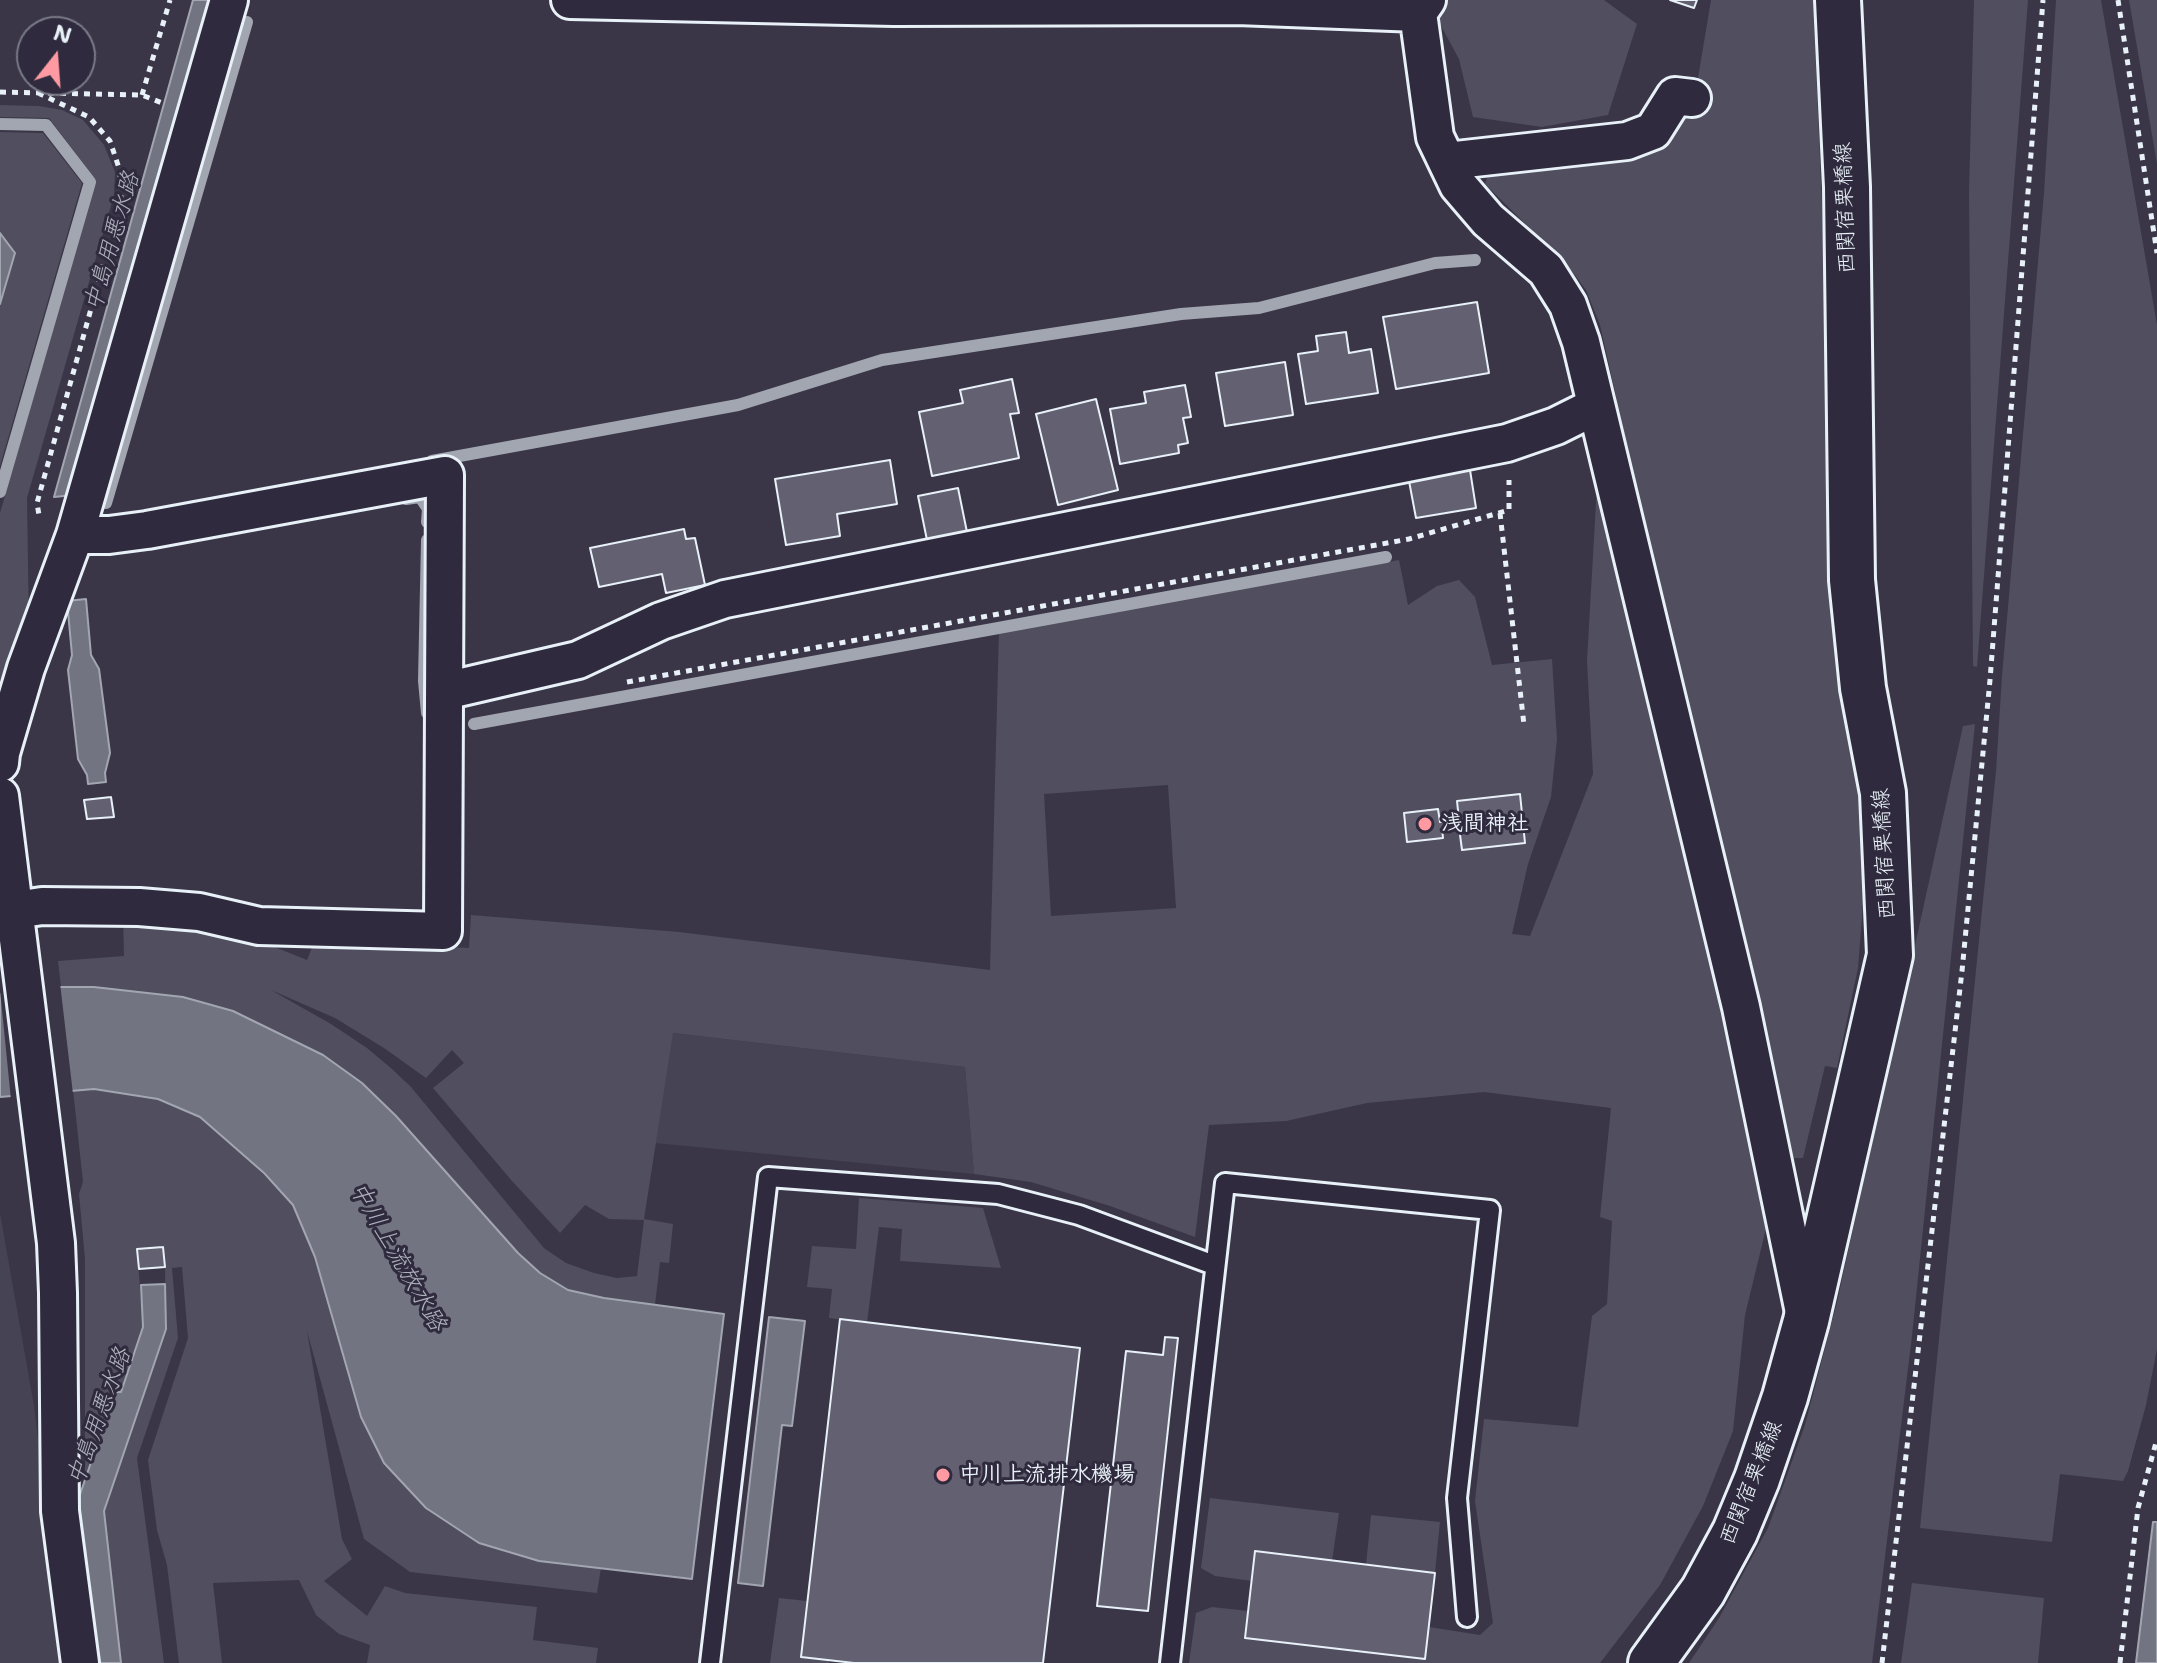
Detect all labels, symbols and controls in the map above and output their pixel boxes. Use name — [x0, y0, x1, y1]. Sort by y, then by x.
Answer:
north arrow — [16, 16, 96, 96]
text: N — [50, 18, 75, 51]
street label: 西関宿栗橋線 — [1831, 142, 1861, 274]
water label: 中島用悪水路 — [79, 169, 147, 315]
street label: 西関宿栗橋線 — [1868, 787, 1902, 921]
place label: 浅間神社 — [1441, 811, 1529, 837]
marker: 浅間神社 — [1416, 815, 1434, 833]
water label: 中川上流放水路 — [343, 1177, 451, 1337]
water label: 中島用悪水路 — [62, 1344, 138, 1490]
street label: 西関宿栗橋線 — [1715, 1417, 1789, 1549]
place label: 中川上流排水機場 — [959, 1462, 1135, 1488]
marker: 中川上流排水機場 — [934, 1466, 952, 1484]

